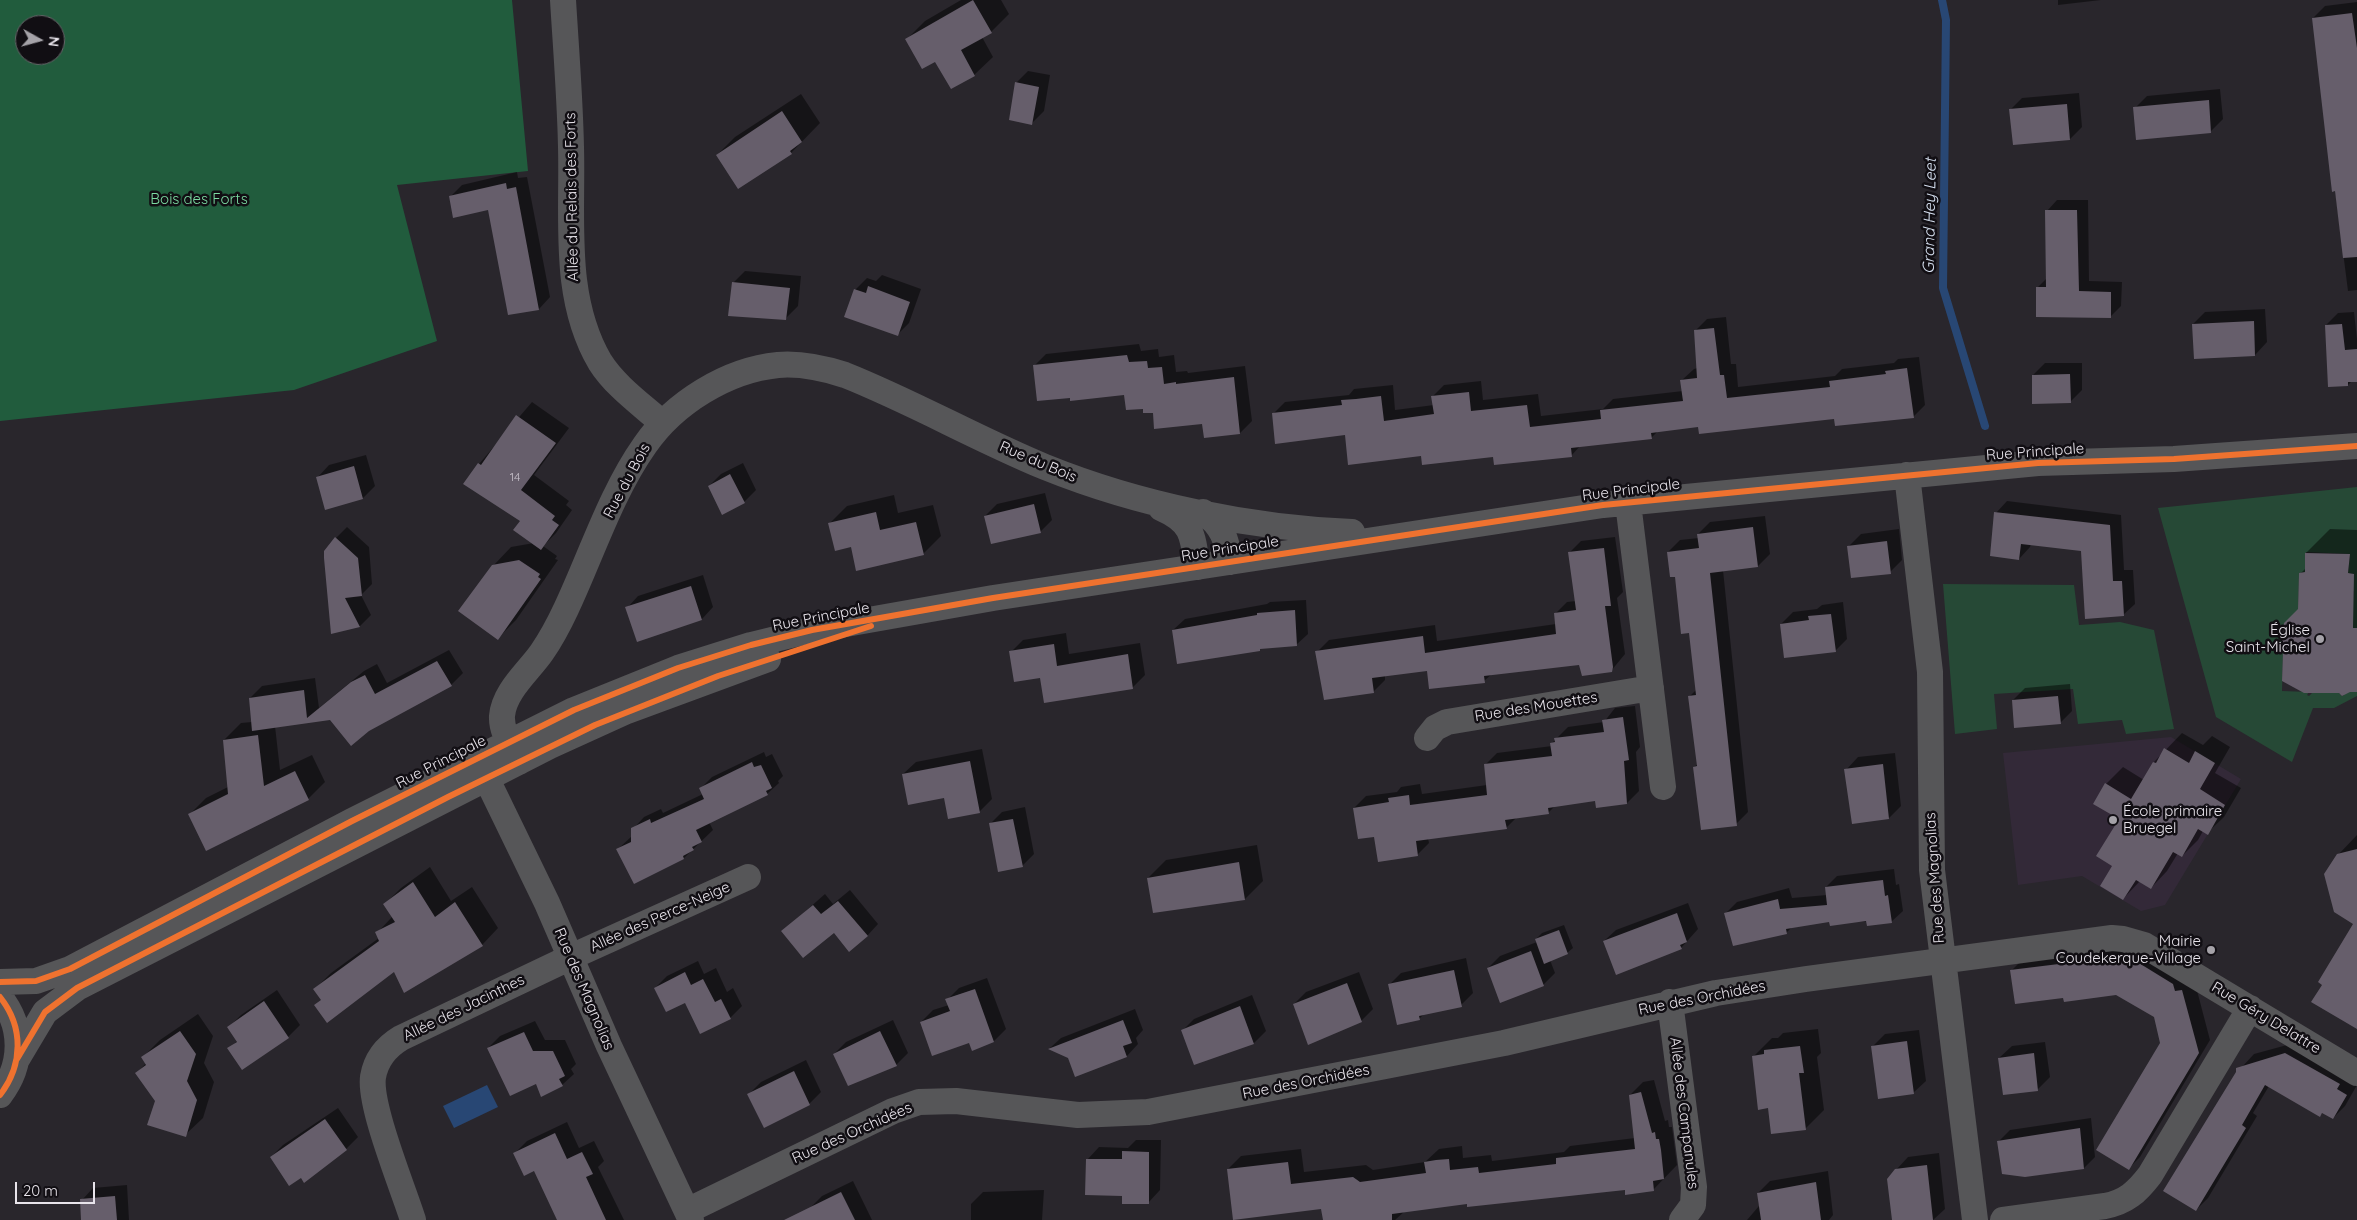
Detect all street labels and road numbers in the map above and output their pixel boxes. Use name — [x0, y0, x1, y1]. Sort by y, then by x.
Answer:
street label: Allée du Relais des Forts — [562, 112, 582, 282]
street label: Rue du Bois — [997, 438, 1079, 486]
street label: Rue Principale — [1985, 440, 2085, 464]
street label: Rue du Bois — [600, 441, 654, 521]
street label: Rue Principale — [1581, 475, 1681, 505]
street label: Rue Principale — [1180, 532, 1280, 566]
street label: Rue Principale — [771, 599, 871, 635]
street label: Rue des Mouettes — [1473, 688, 1599, 726]
street label: Rue Principale — [393, 732, 489, 792]
street label: Rue des Magnolias — [1921, 812, 1949, 944]
street label: Allée des Perce-Neige — [587, 878, 733, 956]
street label: Rue des Magnolias — [550, 925, 618, 1053]
street label: Allée des Jacinthes — [400, 971, 528, 1045]
street label: Rue des Orchidées — [1637, 977, 1767, 1019]
street label: Rue Géry Delattre — [2208, 978, 2324, 1058]
street label: Allée des Campanules — [1666, 1036, 1702, 1190]
street label: Rue des Orchidées — [1241, 1061, 1371, 1103]
street label: Rue des Orchidées — [789, 1099, 915, 1167]

